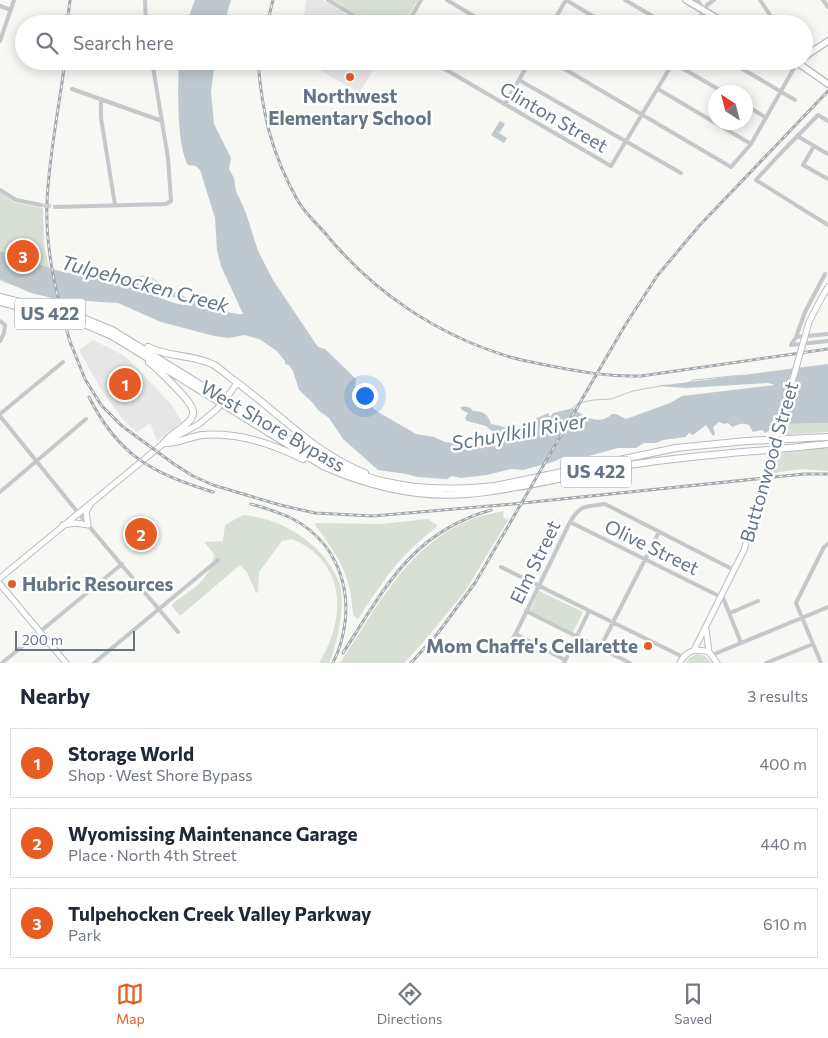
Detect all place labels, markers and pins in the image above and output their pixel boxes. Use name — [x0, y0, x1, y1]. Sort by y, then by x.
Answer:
marker: Northwest Elementary School — [344, 71, 356, 83]
place label: Northwest Elementary School — [268, 84, 432, 129]
pin: 3 — [7, 237, 39, 275]
pin: 1 — [109, 365, 141, 403]
pin: 2 — [125, 515, 157, 553]
place label: Hubric Resources — [22, 572, 174, 595]
marker: Hubric Resources — [6, 578, 18, 590]
place label: Mom Chaffe's Cellarette — [426, 634, 638, 657]
marker: Mom Chaffe's Cellarette — [642, 640, 654, 652]

